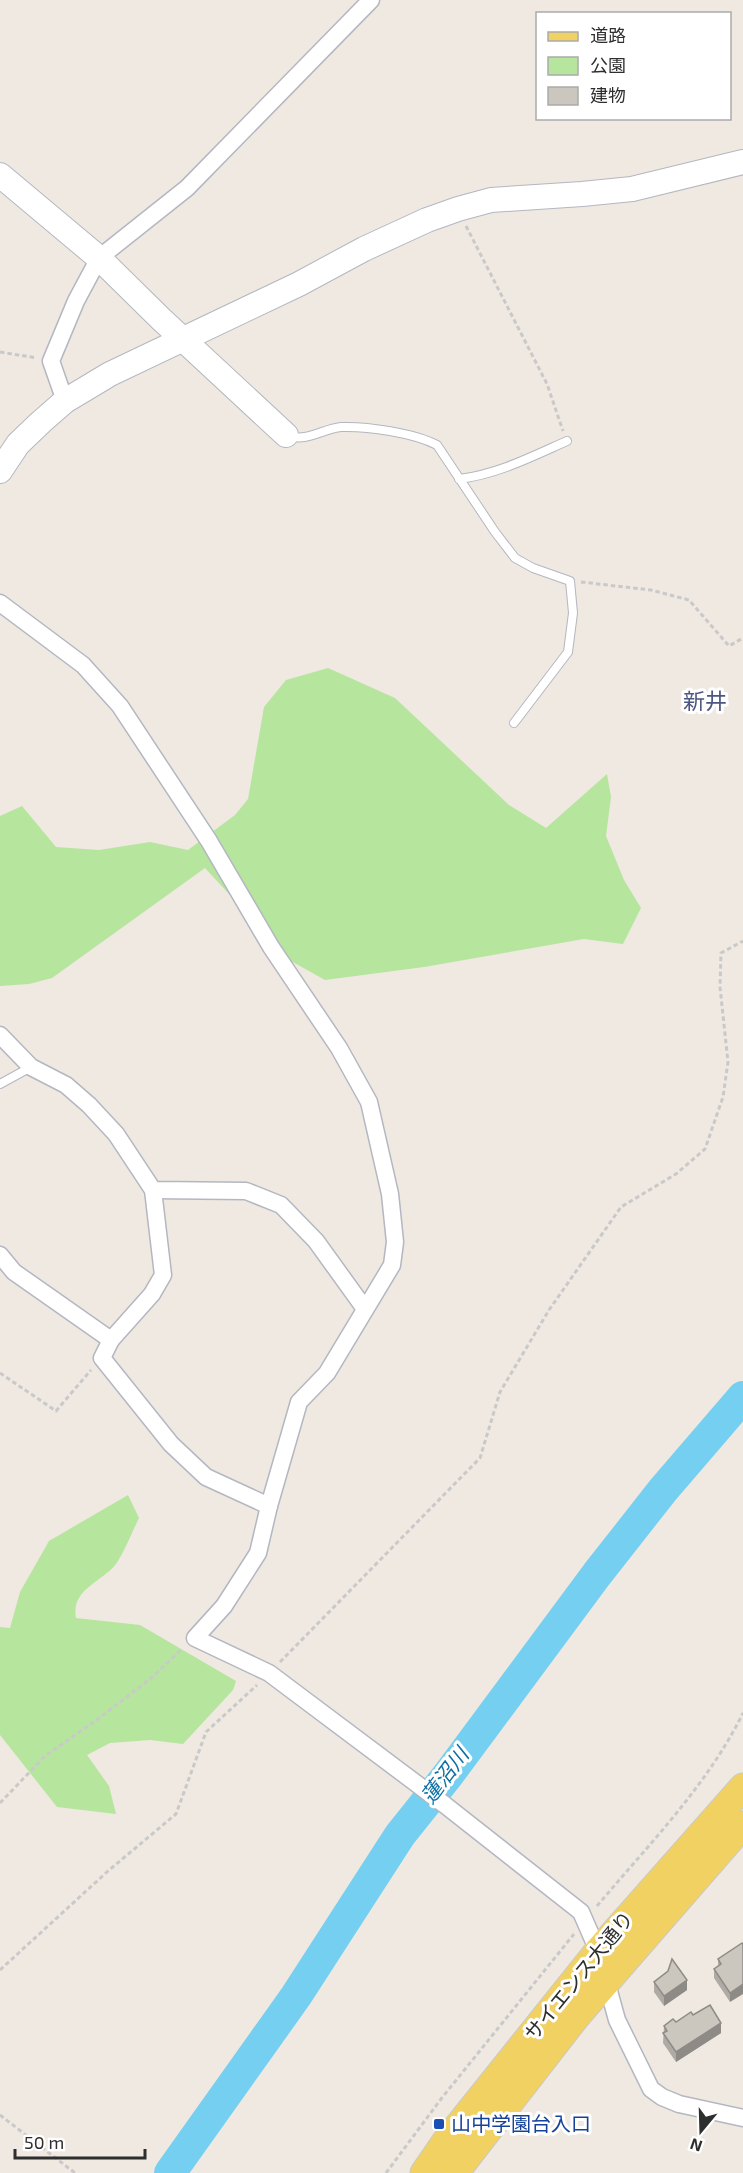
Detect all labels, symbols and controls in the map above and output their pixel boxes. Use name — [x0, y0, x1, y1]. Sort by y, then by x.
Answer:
legend — [536, 12, 731, 120]
text: 道路 — [590, 24, 626, 46]
text: 公園 — [590, 54, 626, 76]
text: 建物 — [590, 84, 626, 106]
district label: 新井 — [683, 687, 727, 713]
water label: 蓮沼川 — [415, 1741, 474, 1808]
street label: サイエンス大通り — [519, 1906, 638, 2045]
north arrow — [671, 2101, 731, 2161]
place label: 山中学園台入口 — [451, 2111, 591, 2135]
marker: 山中学園台入口 — [432, 2117, 446, 2131]
scale bar — [15, 2122, 146, 2160]
text: 50 m — [24, 2131, 64, 2153]
text: N — [687, 2135, 705, 2157]

